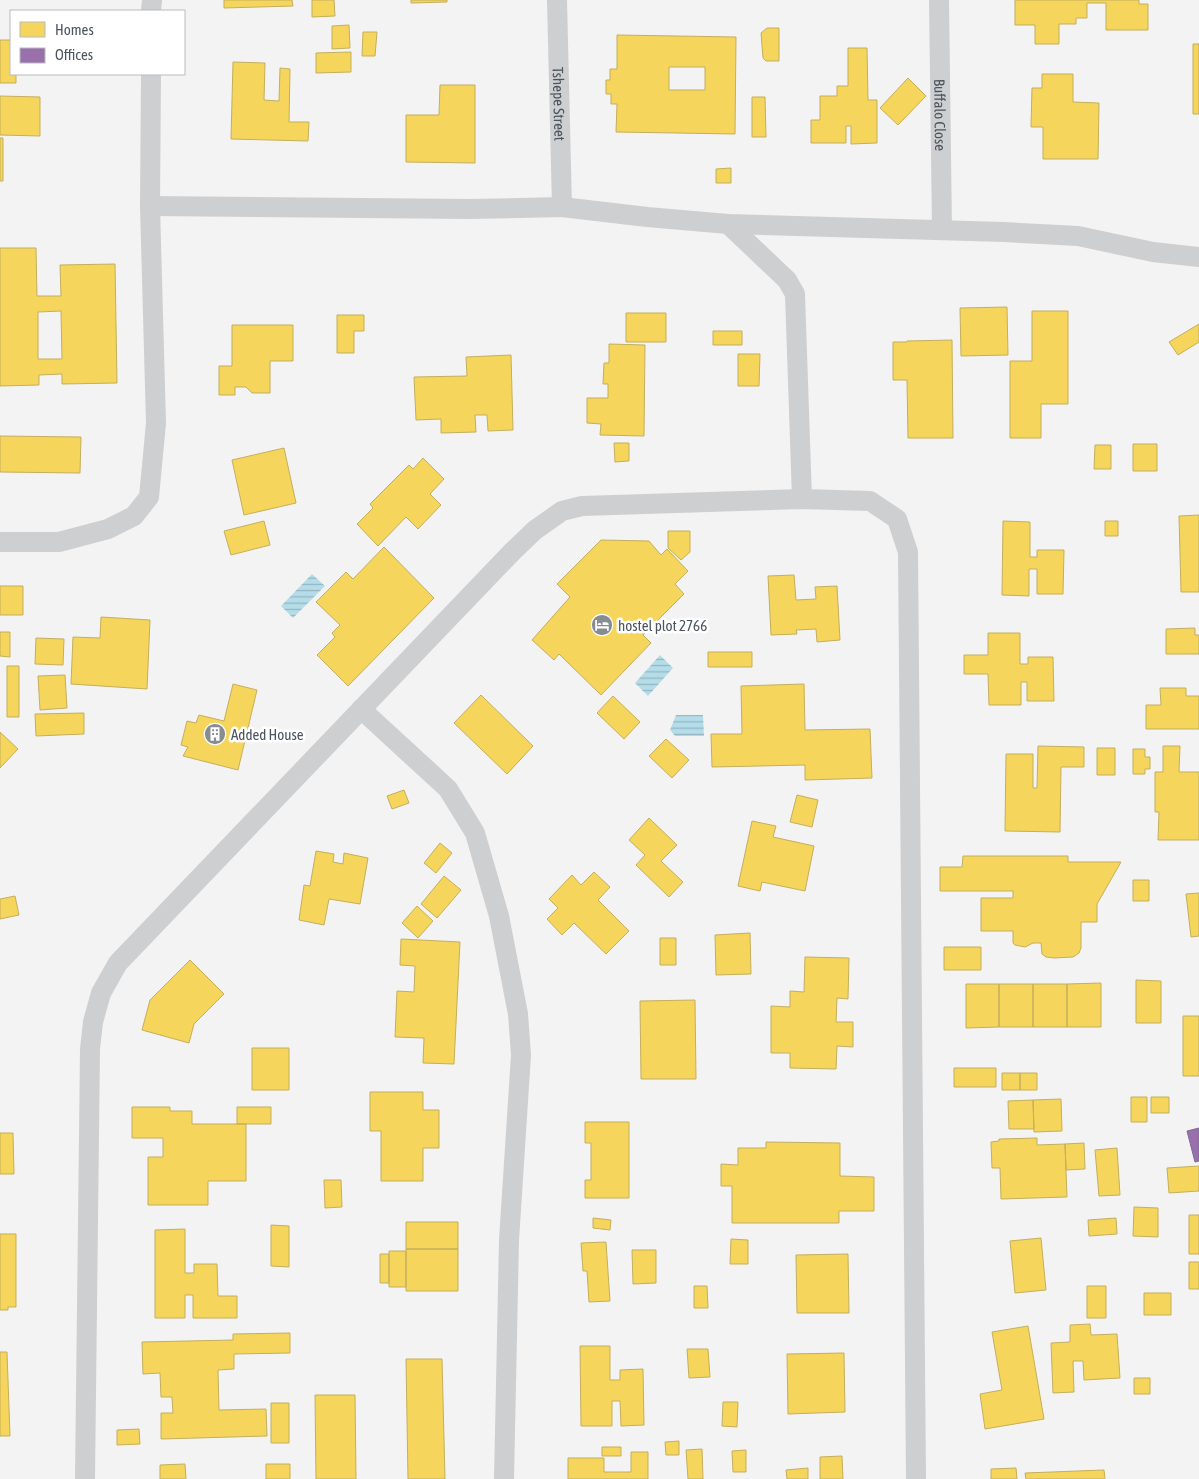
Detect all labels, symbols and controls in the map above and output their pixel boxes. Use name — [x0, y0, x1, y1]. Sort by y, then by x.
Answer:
legend — [10, 10, 185, 75]
text: Homes — [55, 21, 94, 38]
text: Offices — [55, 46, 93, 63]
street label: Tshepe Street — [550, 67, 569, 141]
street label: Buffalo Close — [932, 79, 949, 151]
hotel icon: hostel plot 2766 — [590, 613, 614, 637]
place label: hostel plot 2766 — [618, 617, 707, 634]
building icon: Added House — [203, 722, 227, 746]
place label: Added House — [231, 726, 304, 743]

